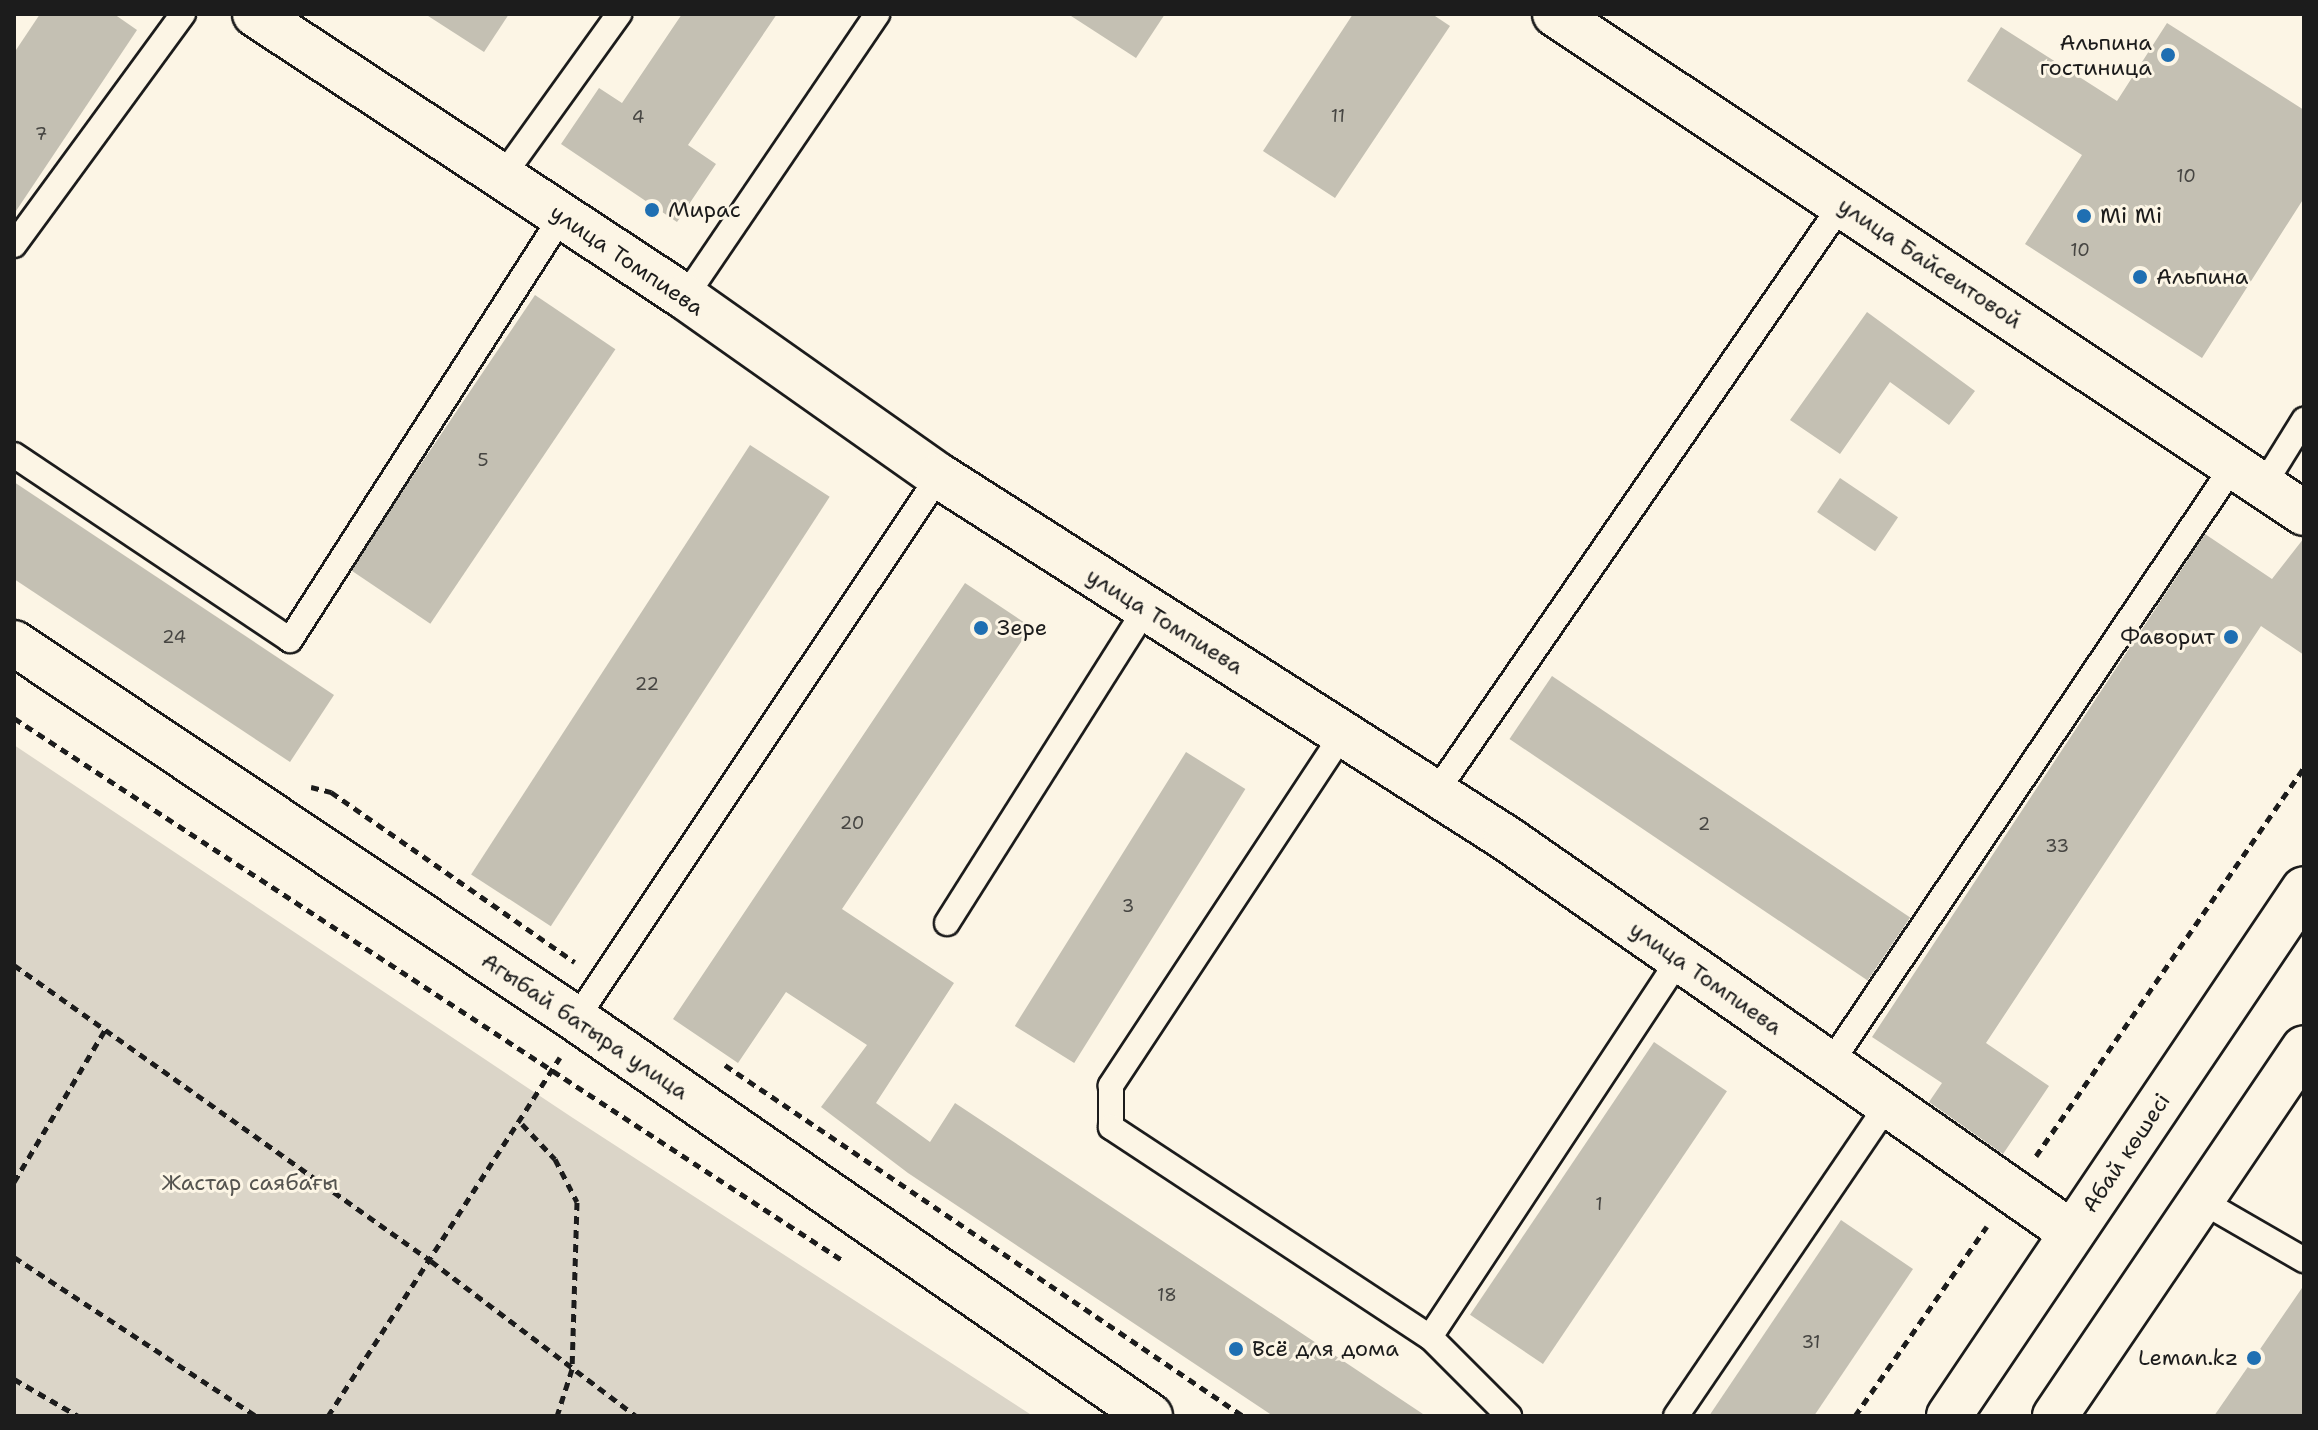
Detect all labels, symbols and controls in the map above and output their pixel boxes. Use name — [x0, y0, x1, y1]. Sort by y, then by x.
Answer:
place label: Альпина гостиница — [2040, 29, 2152, 80]
marker: Альпина гостиница — [2159, 46, 2177, 64]
house number: 11 — [1331, 105, 1345, 127]
house number: 4 — [632, 106, 644, 128]
house number: 7 — [35, 123, 47, 145]
house number: 10 — [2176, 165, 2196, 187]
street label: улица Байсеитовой — [1833, 192, 2027, 334]
place label: Мирас — [668, 197, 741, 223]
street label: улица Томпиева — [545, 199, 709, 321]
marker: Мирас — [643, 201, 661, 219]
place label: Mi Mi — [2100, 203, 2162, 229]
marker: Mi Mi — [2075, 207, 2093, 225]
house number: 10 — [2070, 239, 2090, 261]
place label: Альпина — [2156, 264, 2249, 290]
marker: Альпина — [2131, 268, 2149, 286]
house number: 5 — [477, 449, 489, 471]
street label: улица Томпиева — [1082, 562, 1248, 680]
place label: Зере — [997, 615, 1047, 641]
marker: Зере — [972, 619, 990, 637]
place label: Фаворит — [2120, 624, 2215, 650]
house number: 24 — [162, 626, 186, 648]
marker: Фаворит — [2222, 628, 2240, 646]
house number: 22 — [635, 673, 659, 695]
house number: 20 — [840, 812, 864, 834]
house number: 2 — [1698, 813, 1710, 835]
house number: 33 — [2045, 835, 2069, 857]
house number: 3 — [1122, 895, 1134, 917]
street label: улица Томпиева — [1625, 916, 1787, 1040]
street label: Агыбай батыра улица — [477, 947, 693, 1105]
street label: Абай көшесі — [2076, 1088, 2176, 1218]
park label: Жастар саябағы — [162, 1170, 338, 1196]
house number: 1 — [1595, 1193, 1603, 1215]
house number: 18 — [1157, 1284, 1177, 1306]
house number: 31 — [1801, 1331, 1821, 1353]
place label: Всё для дома — [1252, 1336, 1399, 1362]
marker: Всё для дома — [1227, 1340, 1245, 1358]
place label: Leman.kz — [2138, 1345, 2238, 1371]
marker: Leman.kz — [2245, 1349, 2263, 1367]

